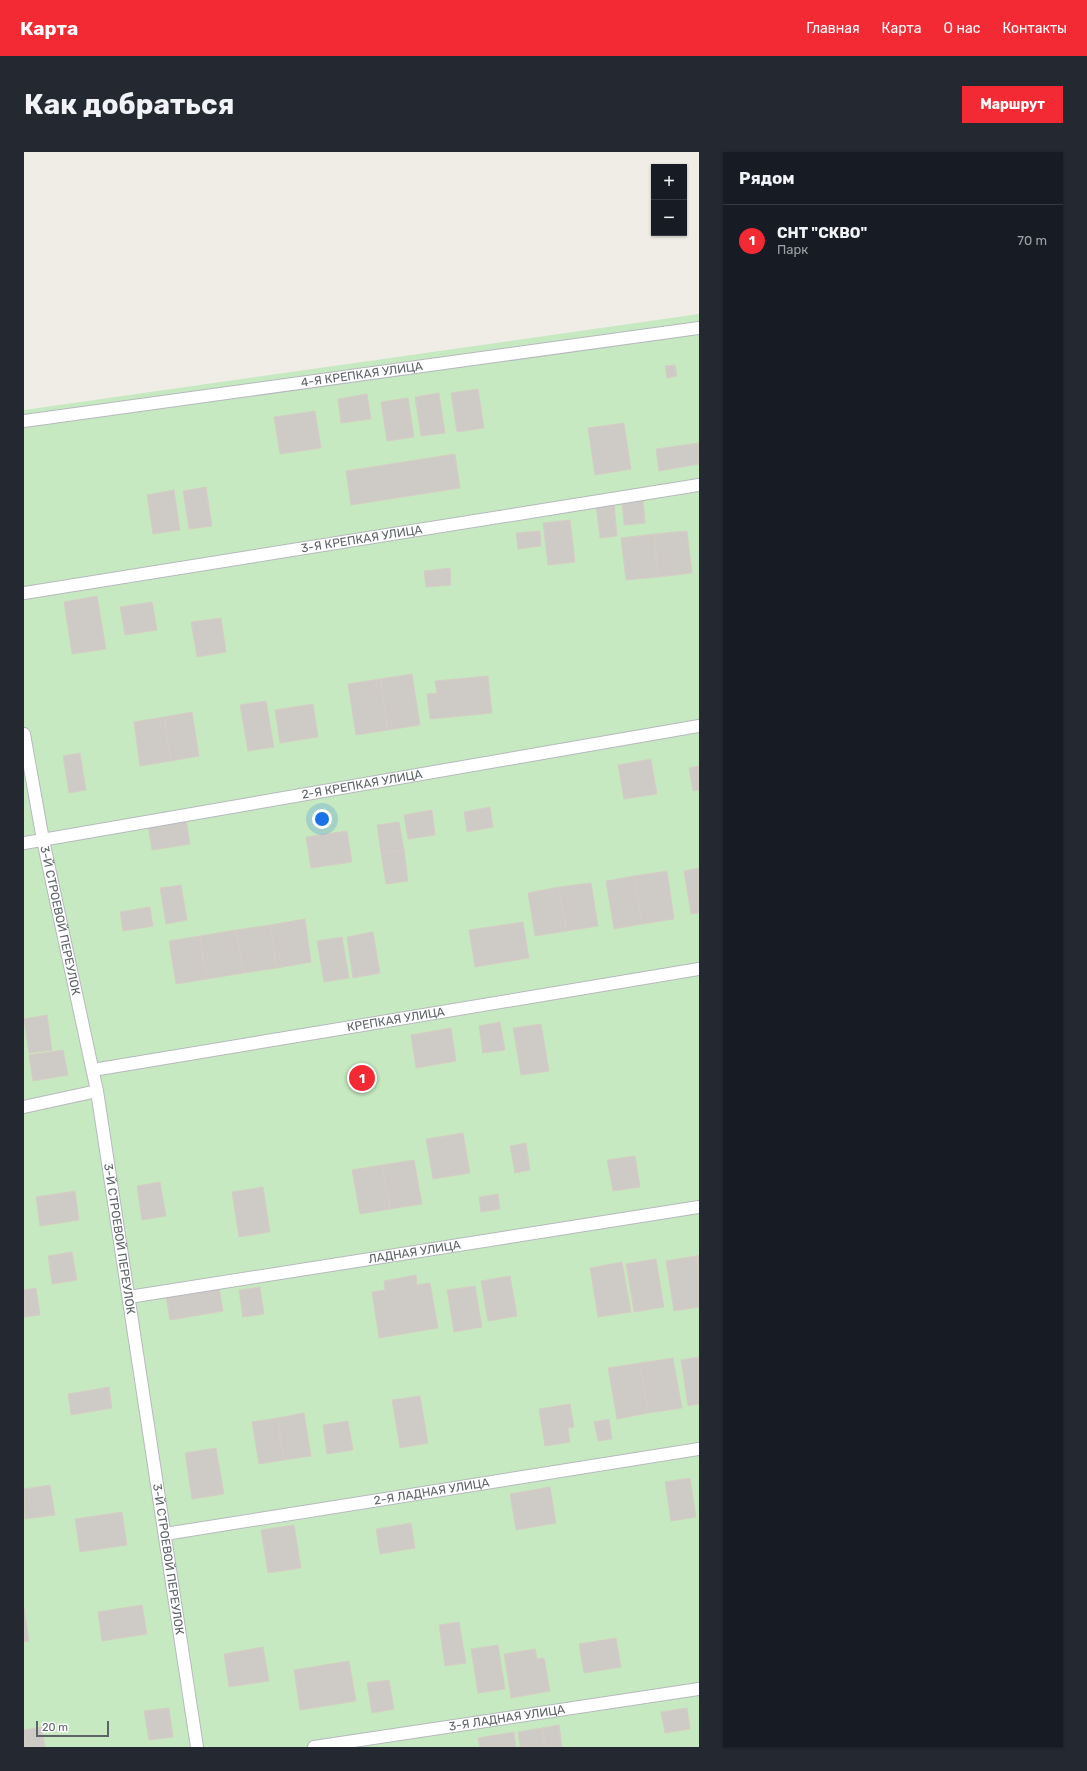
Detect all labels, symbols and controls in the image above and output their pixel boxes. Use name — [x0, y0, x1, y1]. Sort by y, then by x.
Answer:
text: Карта — [20, 17, 78, 40]
text: Главная — [806, 20, 860, 37]
text: Карта — [882, 20, 922, 37]
text: О нас — [944, 20, 980, 37]
text: Контакты — [1002, 20, 1067, 37]
button: Маршрут — [962, 86, 1063, 123]
text: Как добраться — [24, 88, 234, 121]
map controls — [651, 164, 687, 236]
button: + — [651, 164, 687, 200]
text: Рядом — [739, 168, 795, 188]
button: − — [651, 200, 687, 236]
text: СНТ "СКВО" — [777, 224, 867, 242]
text: 1 — [749, 233, 755, 248]
text: 70 m — [1017, 233, 1047, 248]
text: Парк — [777, 242, 808, 257]
street label: 4-Я КРЕПКАЯ УЛИЦА — [300, 359, 424, 390]
street label: 3-Я КРЕПКАЯ УЛИЦА — [300, 522, 423, 556]
street label: 2-Я КРЕПКАЯ УЛИЦА — [301, 767, 423, 802]
your location — [312, 809, 332, 829]
street label: 3-Й СТРОЕВОЙ ПЕРЕУЛОК — [37, 844, 83, 997]
street label: КРЕПКАЯ УЛИЦА — [346, 1005, 446, 1035]
pin: 1 — [349, 1063, 375, 1093]
street label: 3-Й СТРОЕВОЙ ПЕРЕУЛОК — [101, 1162, 138, 1316]
street label: ЛАДНАЯ УЛИЦА — [367, 1238, 462, 1266]
street label: 2-Я ЛАДНАЯ УЛИЦА — [373, 1475, 490, 1508]
street label: 3-Й СТРОЕВОЙ ПЕРЕУЛОК — [150, 1483, 187, 1636]
street label: 3-Я ЛАДНАЯ УЛИЦА — [448, 1702, 566, 1734]
scale bar — [36, 1719, 109, 1738]
text: 20 m — [42, 1721, 68, 1734]

